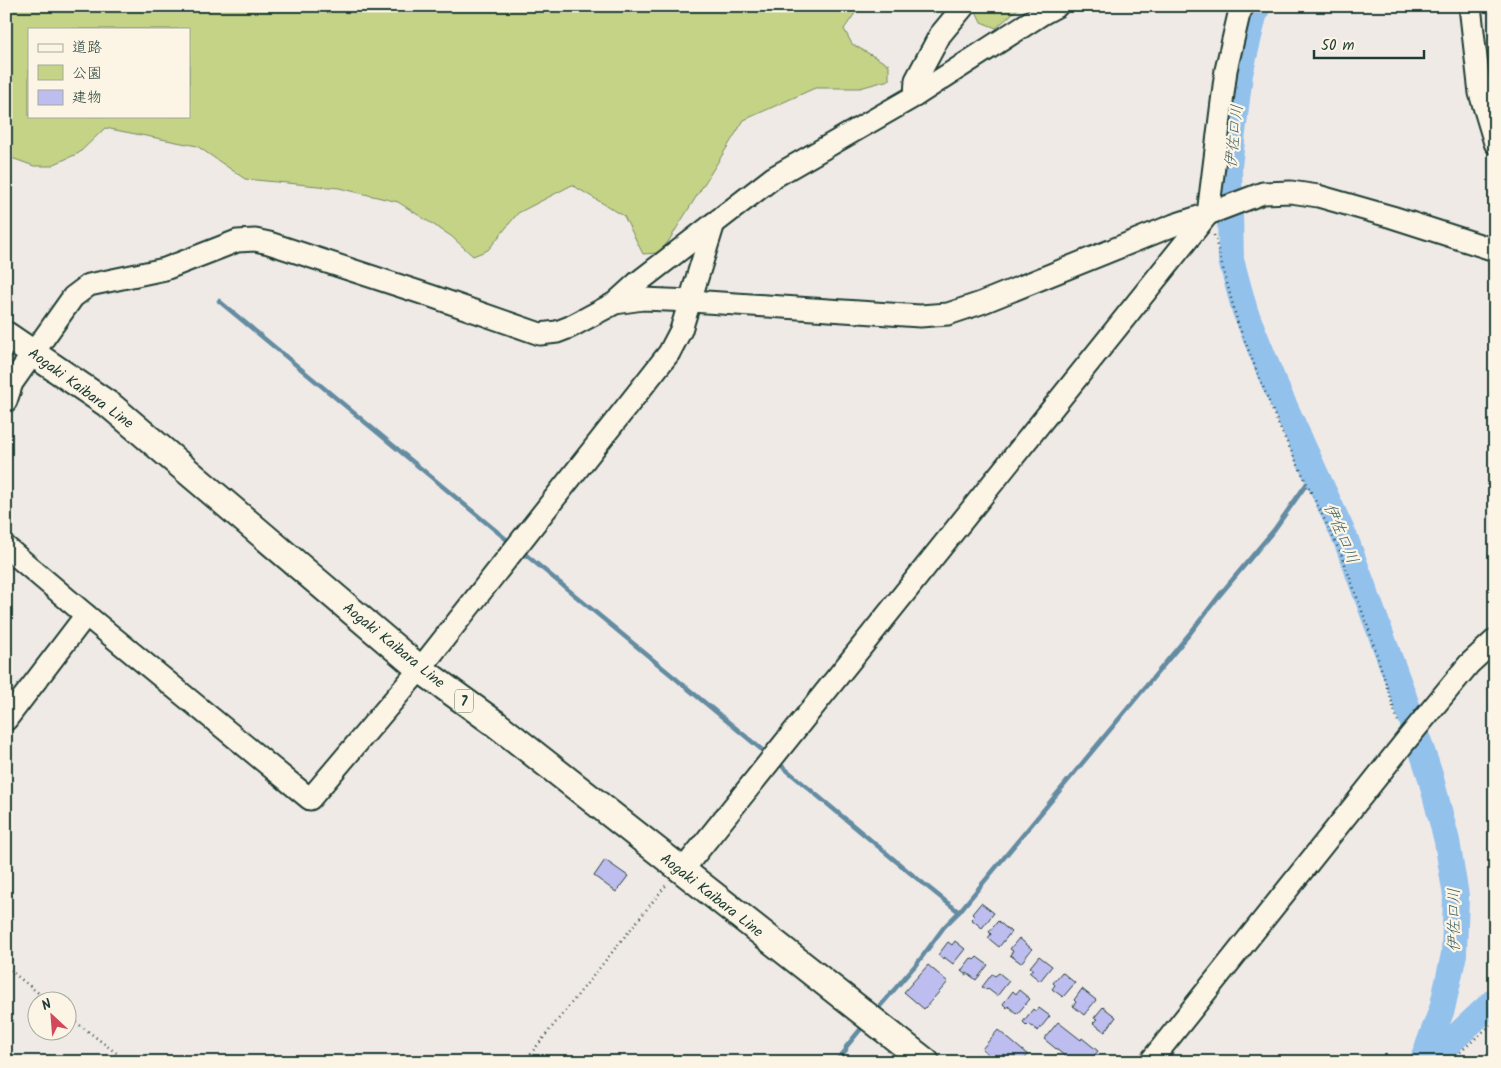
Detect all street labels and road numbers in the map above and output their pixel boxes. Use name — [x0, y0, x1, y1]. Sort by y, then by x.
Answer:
street label: Aogaki Kaibara Line — [23, 342, 138, 436]
street label: Aogaki Kaibara Line — [337, 597, 450, 695]
road number: 7 — [455, 689, 473, 712]
street label: Aogaki Kaibara Line — [655, 848, 768, 944]

